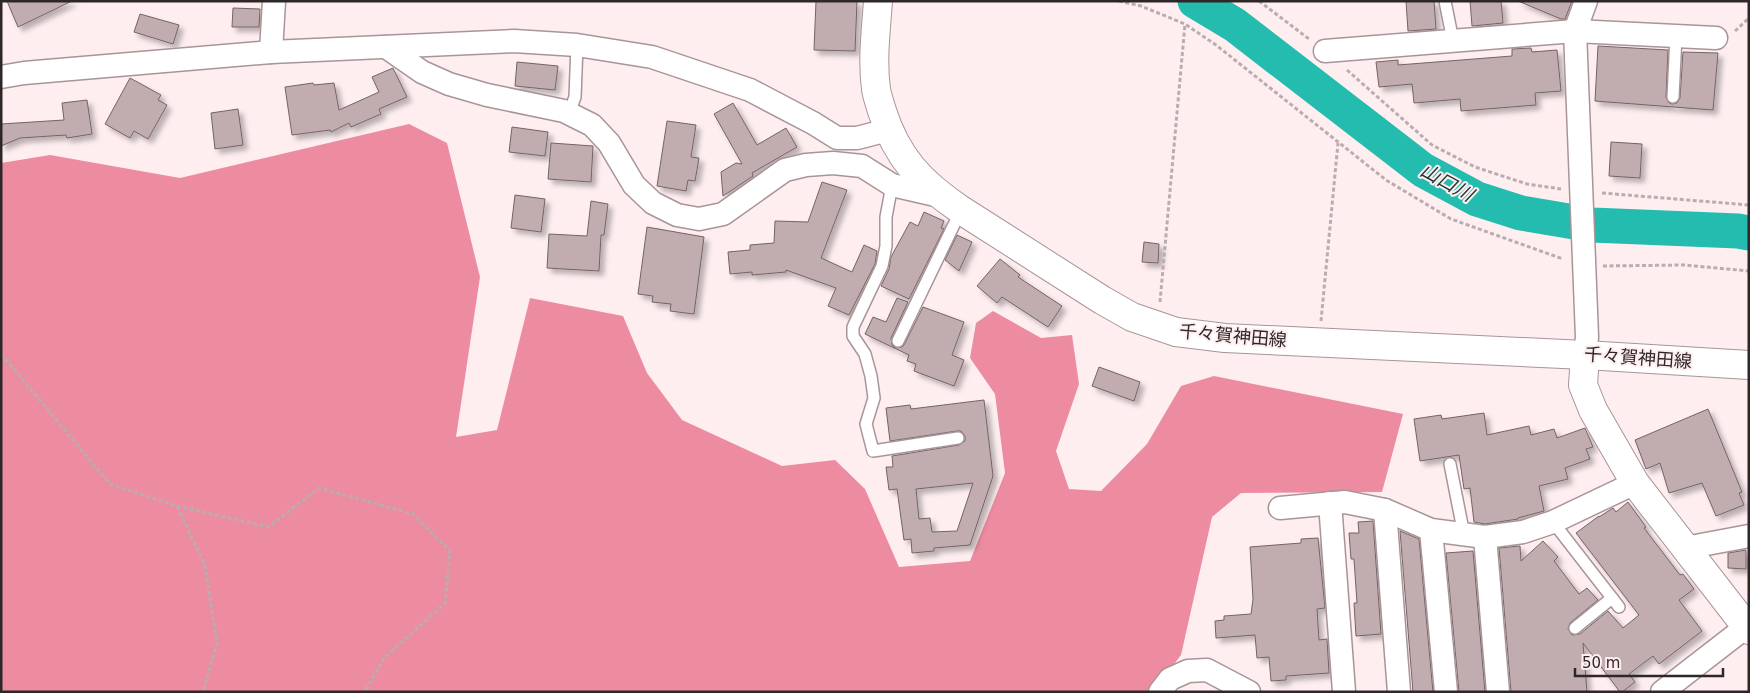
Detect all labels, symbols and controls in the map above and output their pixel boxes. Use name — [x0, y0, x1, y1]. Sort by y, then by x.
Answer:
water label: 山口川 — [1417, 159, 1479, 206]
street label: 千々賀神田線 — [1178, 320, 1288, 351]
street label: 千々賀神田線 — [1583, 343, 1693, 372]
scale bar — [1575, 646, 1722, 678]
text: 50 m — [1582, 654, 1620, 672]

